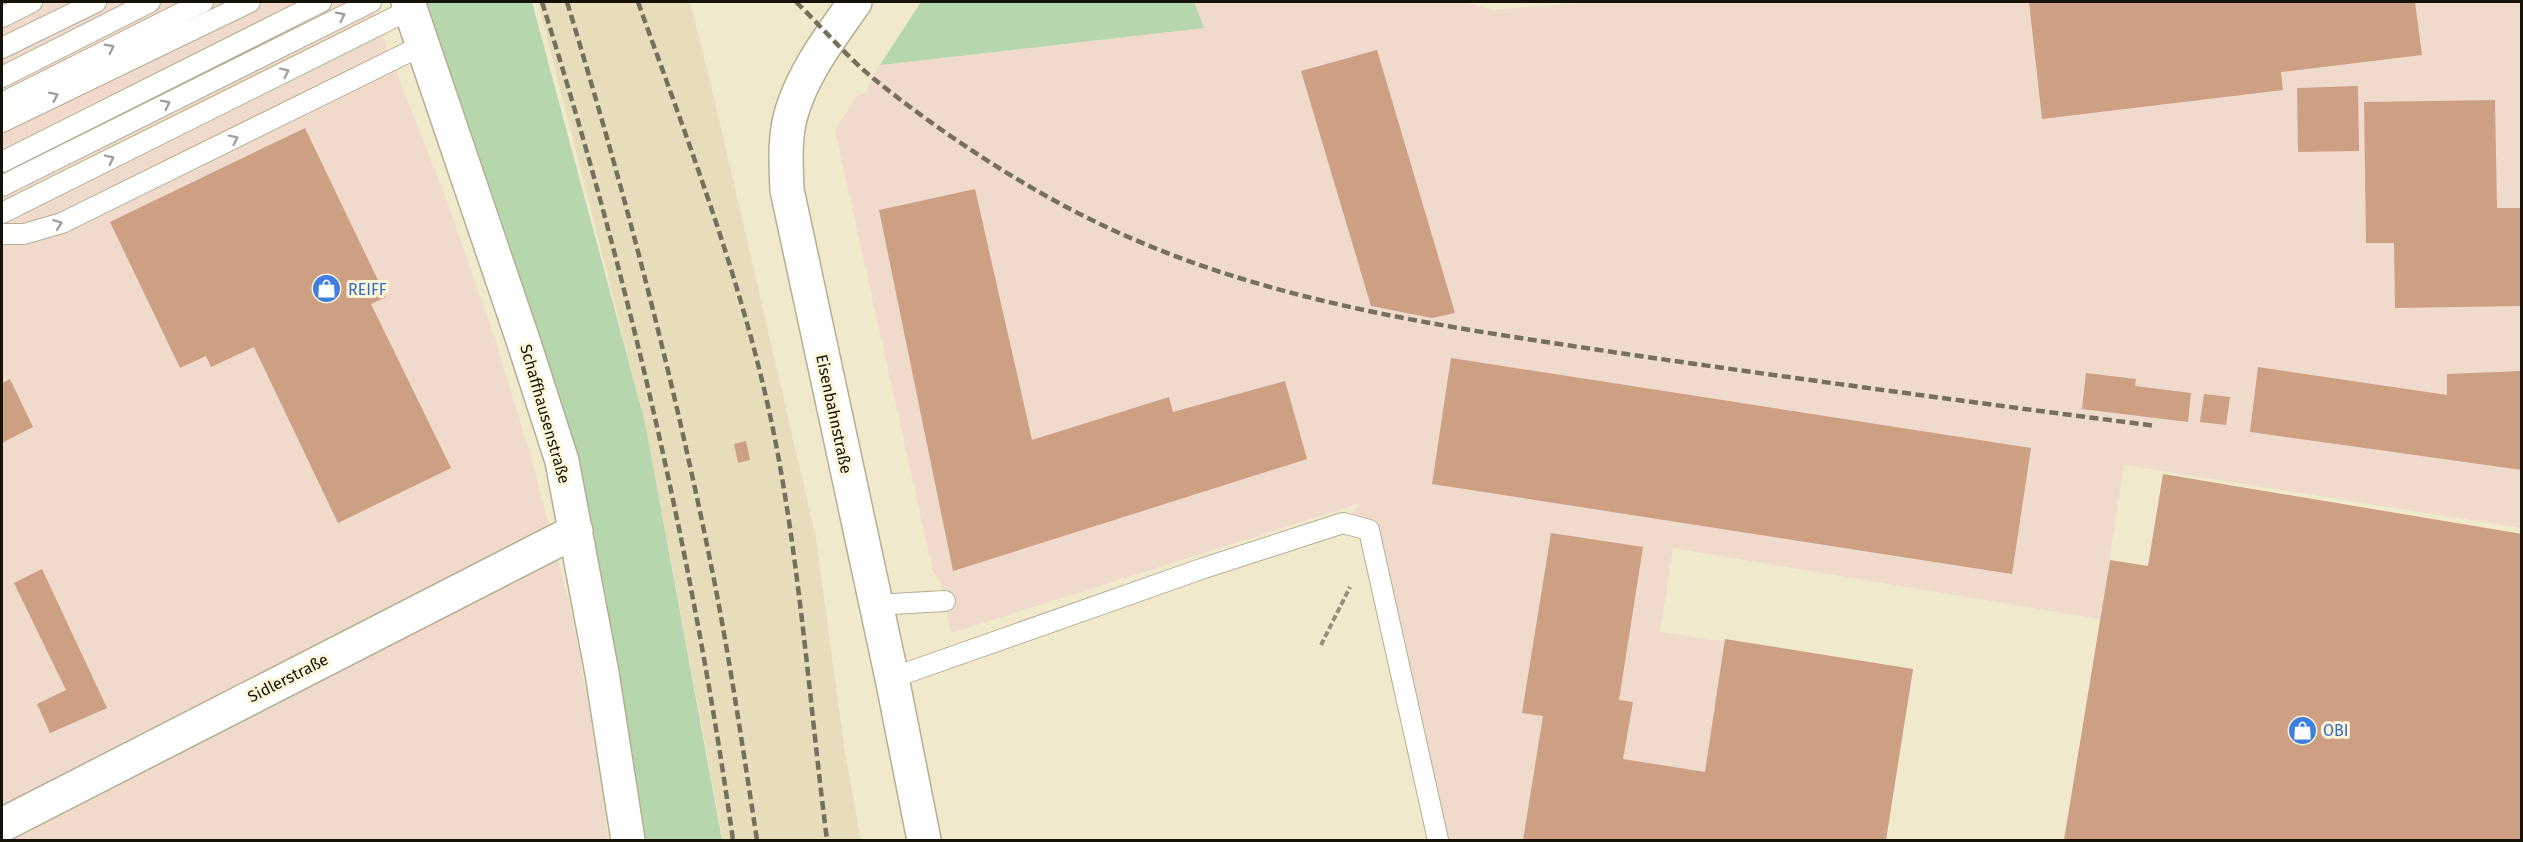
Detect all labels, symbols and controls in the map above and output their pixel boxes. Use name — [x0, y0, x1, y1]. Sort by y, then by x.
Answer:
one-way arrow — [334, 12, 345, 24]
one-way arrow — [104, 44, 115, 55]
one-way arrow — [278, 67, 289, 79]
one-way arrow — [48, 92, 59, 104]
one-way arrow — [160, 99, 171, 111]
one-way arrow — [227, 134, 238, 146]
one-way arrow — [104, 154, 115, 166]
one-way arrow — [52, 218, 63, 231]
shop icon: REIFF — [311, 273, 343, 305]
place label: REIFF — [348, 280, 387, 299]
street label: Schaffhausenstraße — [516, 342, 574, 486]
street label: Eisenbahnstraße — [812, 353, 856, 475]
street label: Sidlerstraße — [245, 650, 331, 706]
shop icon: OBI — [2286, 714, 2318, 746]
place label: OBI — [2323, 721, 2349, 740]

